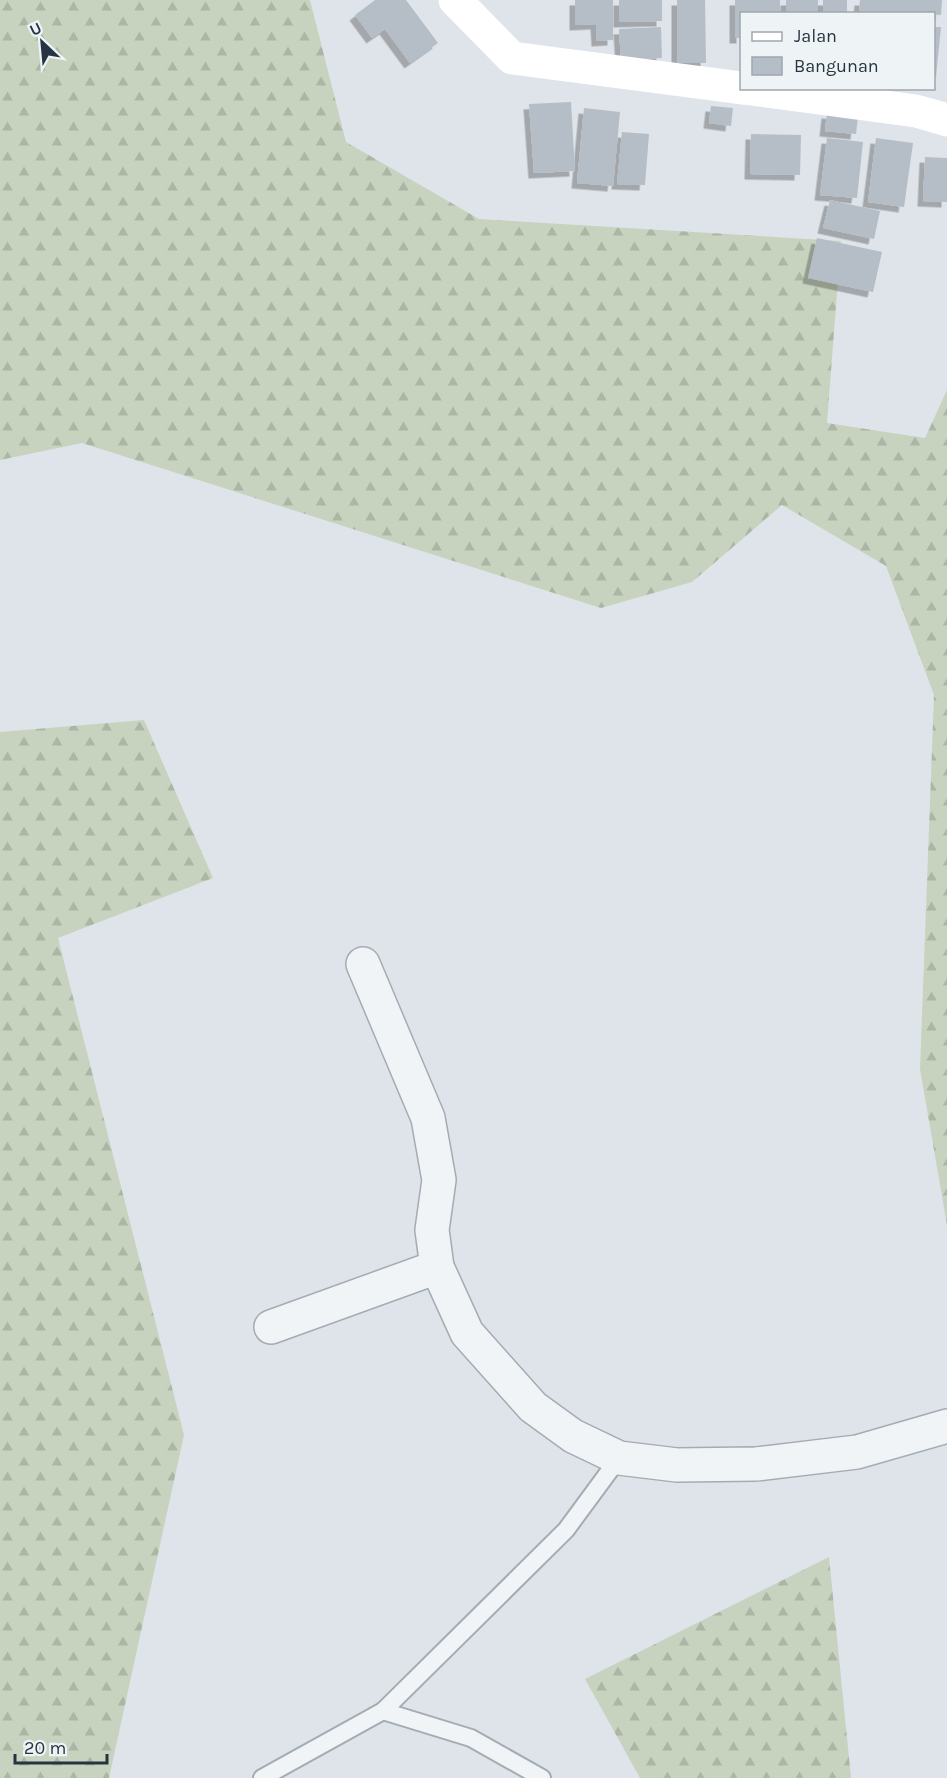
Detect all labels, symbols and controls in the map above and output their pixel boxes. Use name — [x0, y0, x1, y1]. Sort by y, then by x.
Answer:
north arrow — [12, 12, 72, 72]
legend — [740, 12, 935, 90]
text: U — [27, 18, 45, 40]
text: Jalan — [794, 25, 837, 47]
text: Bangunan — [794, 55, 879, 77]
scale bar — [15, 1727, 106, 1765]
text: 20 m — [24, 1737, 66, 1759]

